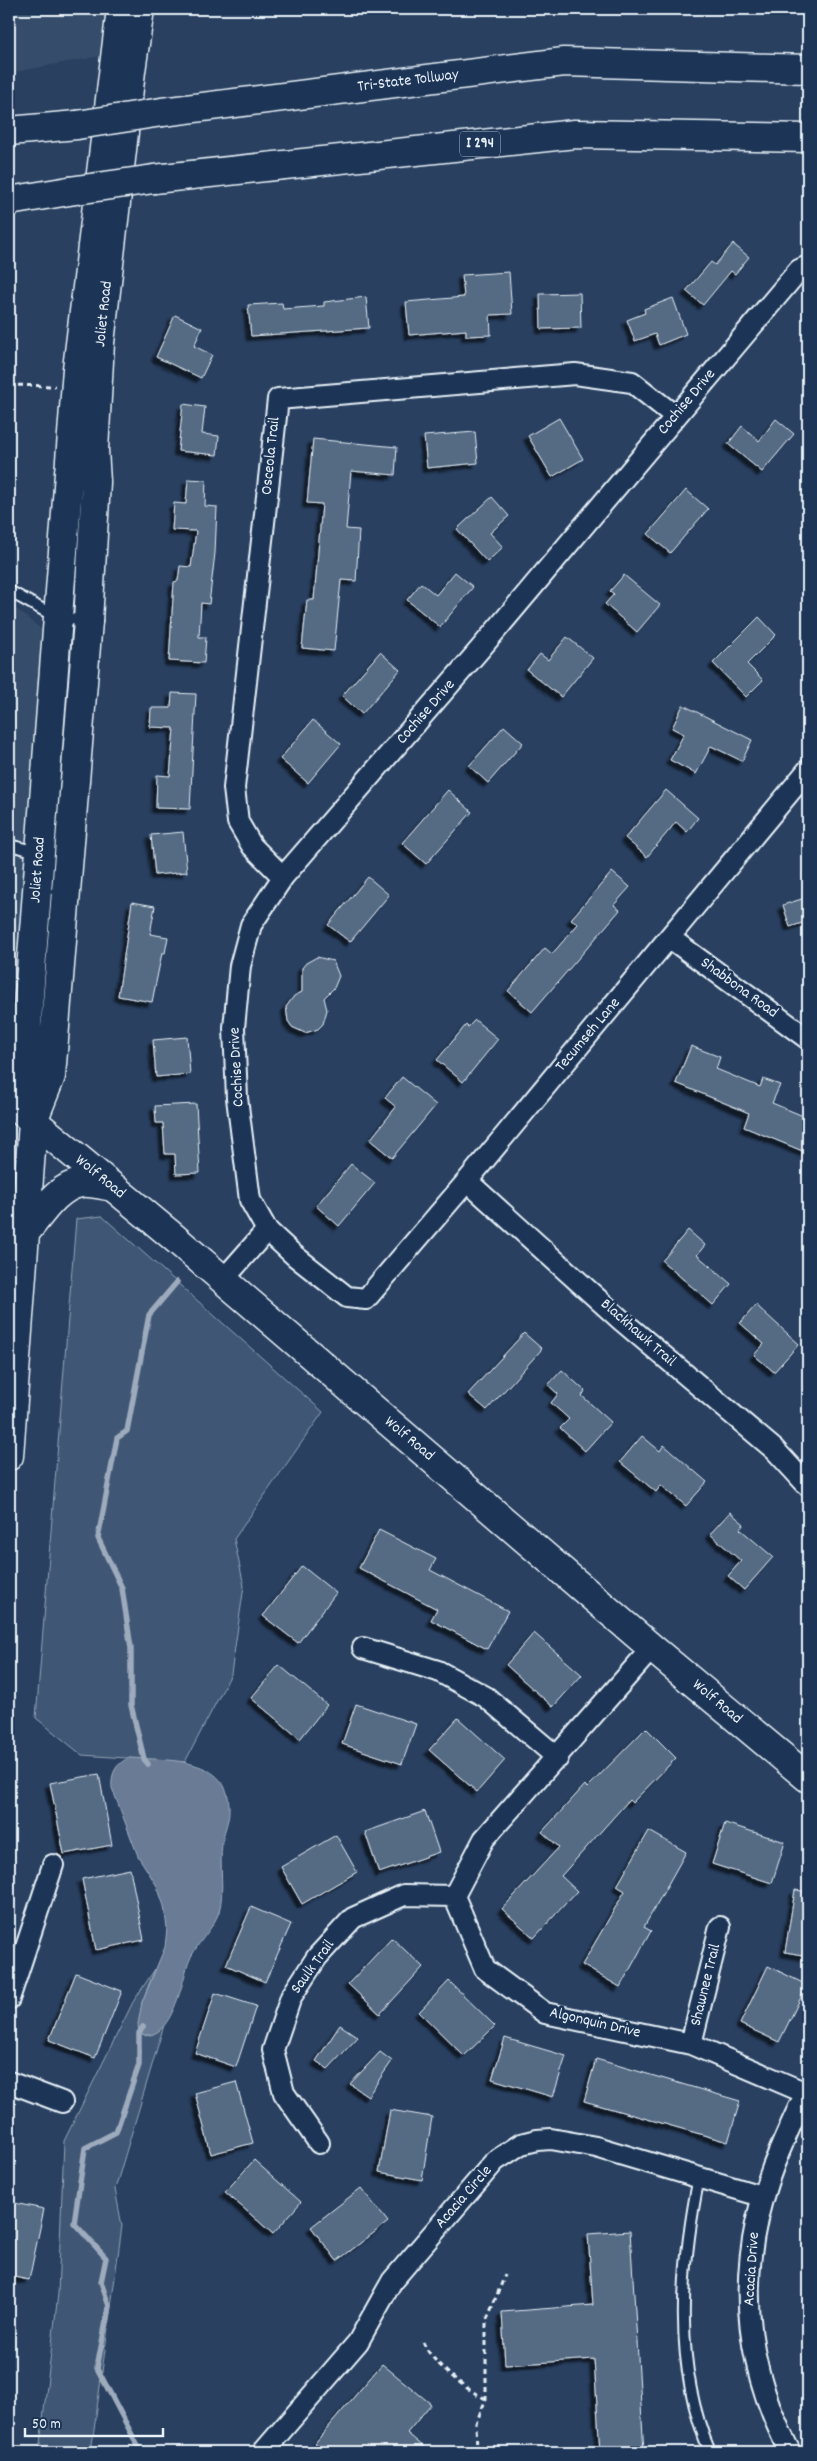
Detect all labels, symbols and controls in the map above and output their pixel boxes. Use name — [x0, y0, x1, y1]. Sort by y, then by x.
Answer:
street label: Tri-State Tollway — [356, 63, 460, 99]
road number: I 294 — [460, 132, 500, 156]
street label: Joliet Road — [89, 280, 119, 348]
street label: Cochise Drive — [652, 364, 722, 440]
street label: Osceola Trail — [255, 416, 287, 496]
street label: Cochise Drive — [391, 674, 461, 750]
street label: Joliet Road — [24, 836, 52, 904]
street label: Shabbona Road — [695, 952, 783, 1024]
street label: Tecumseh Lane — [550, 993, 626, 1077]
street label: Cochise Drive — [223, 1026, 251, 1108]
street label: Wolf Road — [70, 1149, 130, 1205]
street label: Blackhawk Trail — [595, 1294, 681, 1373]
street label: Wolf Road — [379, 1411, 439, 1467]
street label: Wolf Road — [687, 1674, 747, 1730]
street label: Saulk Trail — [285, 1935, 341, 1999]
street label: Shawnee Trail — [685, 1941, 727, 2028]
street label: Algonquin Drive — [547, 2001, 643, 2045]
street label: Acacia Circle — [430, 2160, 498, 2234]
street label: Acacia Drive — [738, 2231, 766, 2307]
scale bar — [25, 2406, 162, 2438]
text: 50 m — [32, 2414, 61, 2436]

